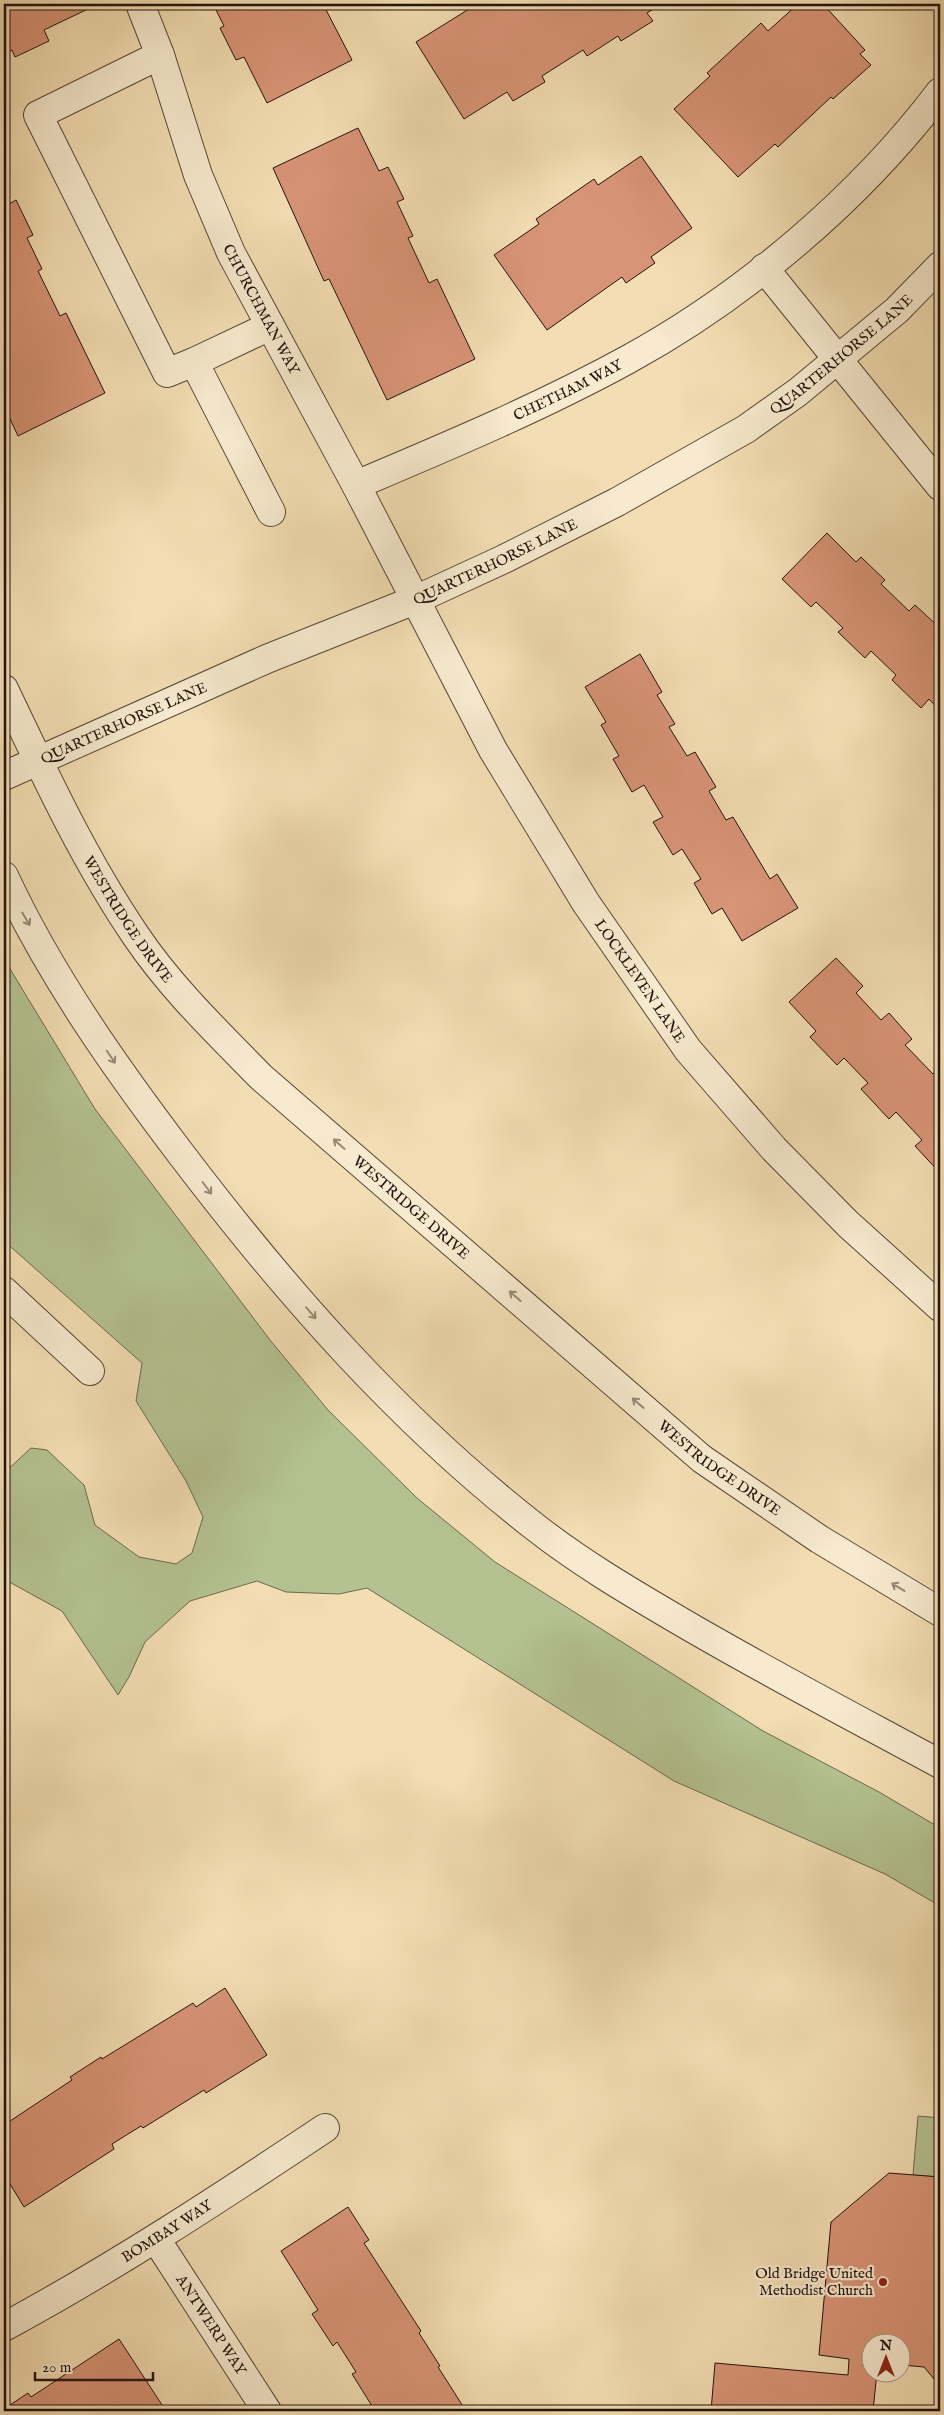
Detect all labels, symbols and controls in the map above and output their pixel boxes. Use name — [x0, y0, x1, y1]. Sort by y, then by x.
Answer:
street label: CHURCHMAN WAY — [219, 241, 304, 378]
street label: QUARTERHORSE LANE — [766, 290, 917, 419]
street label: CHETHAM WAY — [510, 355, 626, 425]
street label: QUARTERHORSE LANE — [410, 514, 580, 609]
street label: QUARTERHORSE LANE — [38, 677, 210, 768]
street label: WESTRIDGE DRIVE — [79, 852, 177, 987]
one-way arrow — [21, 912, 31, 926]
street label: LOCKLEVEN LANE — [590, 915, 690, 1046]
one-way arrow — [106, 1050, 117, 1064]
one-way arrow — [332, 1139, 345, 1150]
street label: WESTRIDGE DRIVE — [349, 1151, 474, 1263]
one-way arrow — [202, 1181, 212, 1195]
one-way arrow — [508, 1291, 521, 1302]
one-way arrow — [306, 1306, 317, 1319]
one-way arrow — [631, 1397, 644, 1408]
street label: WESTRIDGE DRIVE — [654, 1416, 785, 1520]
one-way arrow — [892, 1581, 906, 1591]
street label: BOMBAY WAY — [118, 2195, 216, 2267]
place label: Old Bridge United Methodist Church — [755, 2264, 874, 2300]
street label: ANTWERP WAY — [171, 2270, 251, 2379]
marker: Old Bridge United Methodist Church — [877, 2276, 889, 2288]
north arrow — [862, 2332, 912, 2382]
text: N — [879, 2337, 892, 2355]
scale bar — [35, 2350, 152, 2382]
text: 20 m — [42, 2358, 72, 2377]

